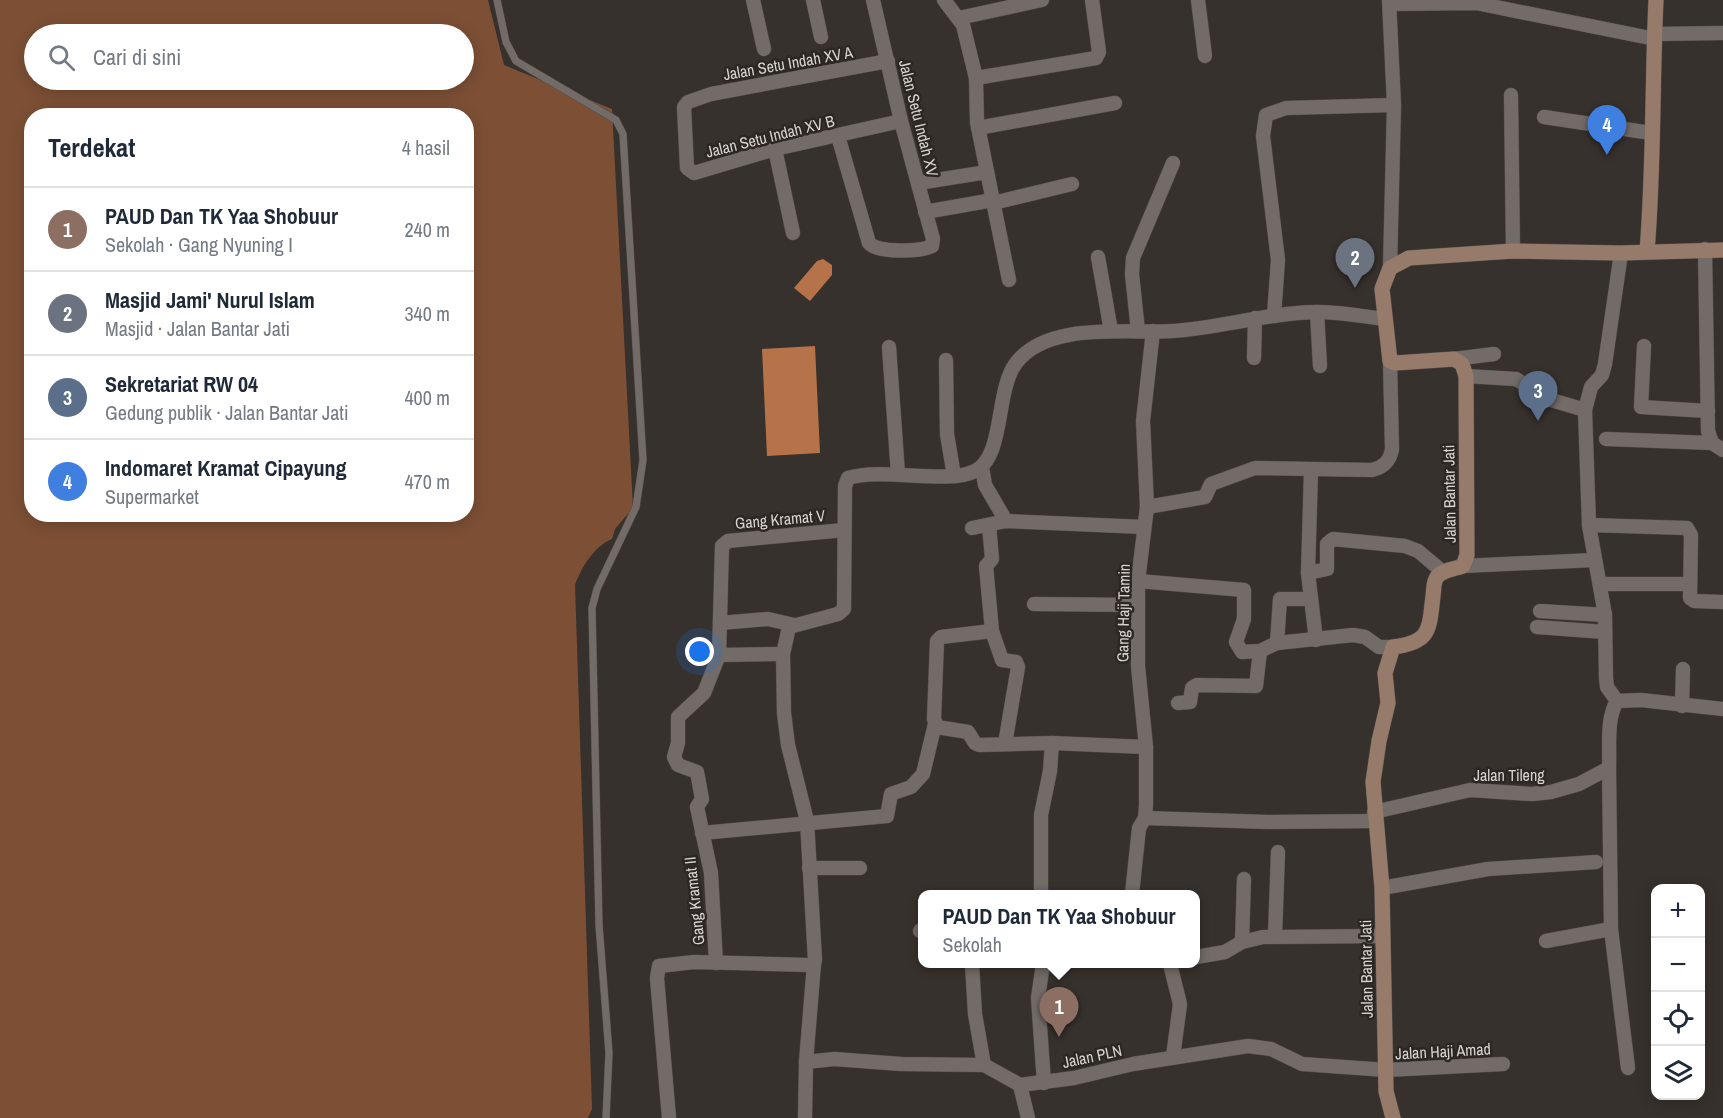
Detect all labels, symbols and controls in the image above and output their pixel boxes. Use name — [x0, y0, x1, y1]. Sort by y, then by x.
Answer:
search box — [24, 24, 474, 90]
icon: search — [45, 41, 78, 74]
street label: Jalan Setu Indah XV A — [721, 41, 855, 85]
text: Cari di sini — [93, 42, 181, 72]
street label: Jalan Setu Indah XV — [894, 57, 944, 179]
pin: 4 — [1588, 106, 1626, 155]
street label: Jalan Setu Indah XV B — [703, 109, 837, 163]
text: Terdekat — [48, 130, 135, 165]
text: 4 hasil — [402, 134, 450, 161]
text: PAUD Dan TK Yaa Shobuur — [105, 201, 338, 231]
text: 1 — [63, 216, 72, 243]
text: 240 m — [404, 216, 450, 243]
text: Sekolah · Gang Nyuning I — [105, 231, 293, 258]
pin: 2 — [1336, 238, 1374, 288]
text: Masjid Jami' Nurul Islam — [105, 285, 315, 315]
text: 2 — [63, 300, 72, 327]
text: 340 m — [404, 300, 450, 327]
text: Masjid · Jalan Bantar Jati — [105, 315, 290, 342]
text: Sekretariat RW 04 — [105, 369, 258, 399]
pin: 3 — [1518, 372, 1558, 421]
text: 3 — [63, 384, 72, 411]
text: 400 m — [404, 384, 450, 411]
text: Gedung publik · Jalan Bantar Jati — [105, 399, 348, 426]
street label: Jalan Bantar Jati — [1437, 445, 1461, 543]
text: Indomaret Kramat Cipayung — [105, 453, 347, 483]
text: 4 — [63, 468, 72, 495]
text: 470 m — [404, 468, 450, 495]
text: Supermarket — [105, 483, 199, 510]
street label: Gang Kramat V — [734, 504, 826, 534]
street label: Gang Haji Tamin — [1111, 564, 1135, 662]
your location — [685, 637, 714, 666]
street label: Jalan Tileng — [1474, 764, 1545, 786]
street label: Gang Kramat II — [678, 856, 710, 946]
map controls — [1651, 884, 1705, 1100]
button: + — [1651, 884, 1705, 938]
popup — [918, 890, 1200, 968]
text: PAUD Dan TK Yaa Shobuur — [943, 901, 1175, 931]
street label: Jalan Bantar Jati — [1354, 920, 1378, 1018]
text: Sekolah — [943, 931, 1002, 958]
button: − — [1651, 938, 1705, 992]
pin: 1 — [1040, 988, 1078, 1037]
button: locate — [1651, 992, 1705, 1046]
street label: Jalan Haji Amad — [1395, 1038, 1491, 1064]
street label: Jalan PLN — [1060, 1039, 1124, 1073]
button: layers — [1651, 1046, 1705, 1100]

